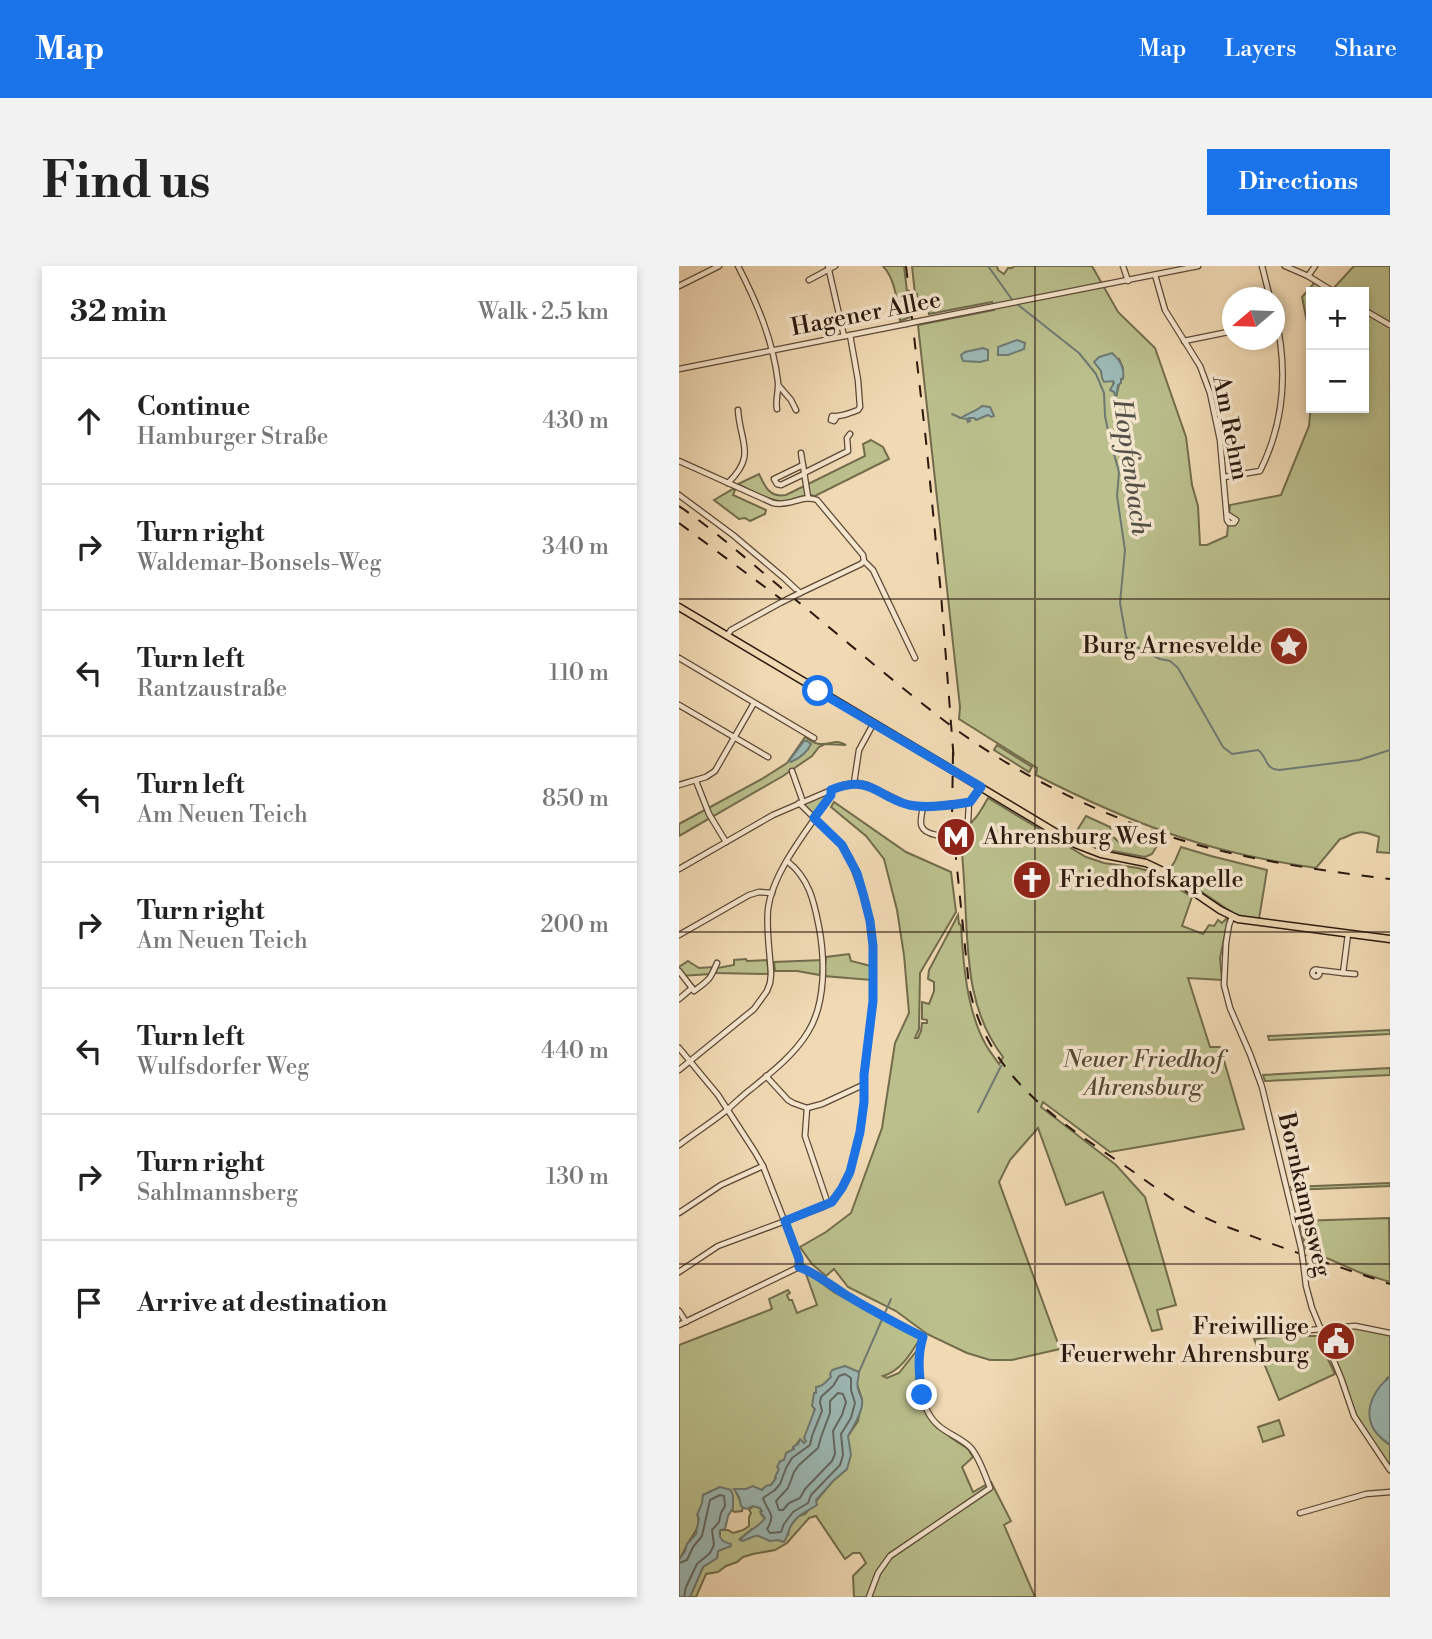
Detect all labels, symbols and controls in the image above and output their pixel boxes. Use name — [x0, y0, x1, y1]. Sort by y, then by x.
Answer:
text: Map — [35, 29, 104, 70]
text: Map — [1139, 34, 1186, 64]
text: Layers — [1224, 34, 1296, 64]
text: Share — [1334, 34, 1397, 64]
button: Directions — [1207, 149, 1390, 215]
text: Find us — [42, 152, 211, 213]
street label: Hagener Allee — [788, 285, 944, 343]
north arrow — [1222, 287, 1285, 350]
map controls — [1306, 287, 1369, 413]
button: + — [1306, 287, 1369, 350]
text: 32 min — [70, 293, 167, 331]
text: Walk · 2.5 km — [478, 298, 609, 326]
button: − — [1306, 350, 1369, 413]
street label: Am Rehm — [1205, 372, 1255, 483]
text: Continue — [137, 391, 250, 423]
water label: Hopfenbach — [1105, 396, 1156, 538]
icon: ahead — [70, 402, 108, 440]
text: 430 m — [542, 407, 609, 435]
text: Hamburger Straße — [137, 423, 328, 451]
text: Turn right — [137, 517, 265, 549]
icon: right — [70, 528, 108, 566]
text: 340 m — [542, 533, 609, 561]
text: Waldemar-Bonsels-Weg — [137, 549, 381, 577]
place icon: Burg Arnesvelde — [1268, 625, 1310, 667]
place label: Burg Arnesvelde — [1082, 631, 1262, 661]
text: Turn left — [137, 643, 245, 675]
icon: left — [70, 654, 108, 692]
text: 110 m — [549, 659, 609, 687]
text: Rantzaustraße — [137, 675, 287, 703]
route start — [802, 675, 833, 706]
text: Turn left — [137, 769, 245, 801]
icon: left — [70, 780, 108, 818]
text: 850 m — [542, 785, 609, 813]
text: Am Neuen Teich — [137, 801, 308, 829]
metro station icon: Ahrensburg West — [935, 816, 977, 858]
place label: Ahrensburg West — [982, 822, 1168, 852]
church icon: Friedhofskapelle — [1011, 859, 1053, 901]
place label: Friedhofskapelle — [1059, 865, 1244, 895]
text: Turn right — [137, 895, 265, 927]
icon: right — [70, 906, 108, 944]
text: 200 m — [541, 911, 609, 939]
text: Am Neuen Teich — [137, 927, 308, 955]
text: Turn left — [137, 1021, 245, 1053]
icon: left — [70, 1032, 108, 1070]
text: 440 m — [541, 1037, 609, 1065]
park label: Neuer Friedhof Ahrensburg — [1062, 1045, 1228, 1103]
text: Wulfsdorfer Weg — [137, 1053, 309, 1081]
street label: Bornkampsweg — [1270, 1109, 1338, 1281]
text: Turn right — [137, 1147, 265, 1179]
icon: right — [70, 1158, 108, 1196]
text: 130 m — [546, 1163, 609, 1191]
text: Sahlmannsberg — [137, 1179, 298, 1207]
icon: arrive — [70, 1284, 108, 1322]
text: Arrive at destination — [137, 1287, 387, 1319]
place label: Freiwillige Feuerwehr Ahrensburg — [1060, 1312, 1310, 1370]
public building icon: Freiwillige Feuerwehr Ahrensburg — [1315, 1320, 1357, 1362]
route end — [906, 1379, 937, 1410]

